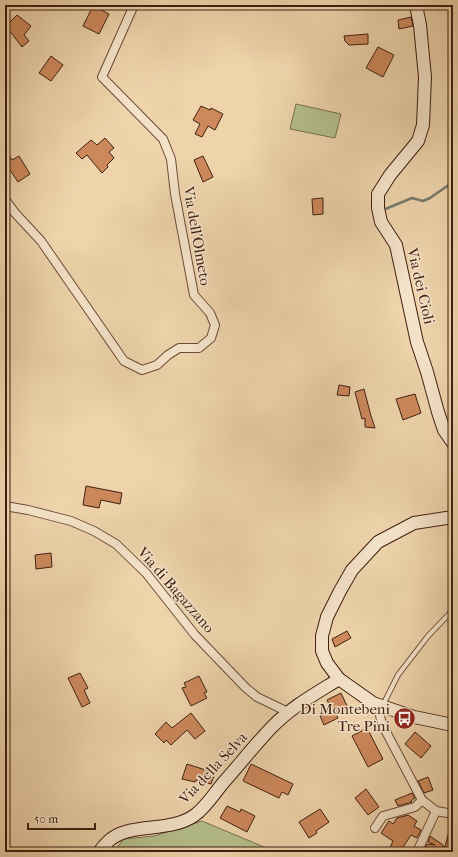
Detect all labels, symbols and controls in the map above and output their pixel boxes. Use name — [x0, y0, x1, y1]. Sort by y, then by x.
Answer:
street label: Via dell'Olmeto — [179, 184, 215, 287]
street label: Via dei Cioli — [403, 245, 439, 327]
street label: Via di Bagazzano — [133, 543, 219, 637]
place label: Di Montebeni Tre Pini — [300, 700, 391, 735]
bus stop icon: Di Montebeni Tre Pini — [392, 705, 418, 731]
street label: Via della Selva — [174, 728, 252, 808]
scale bar — [28, 805, 95, 831]
text: 50 m — [34, 812, 58, 826]

